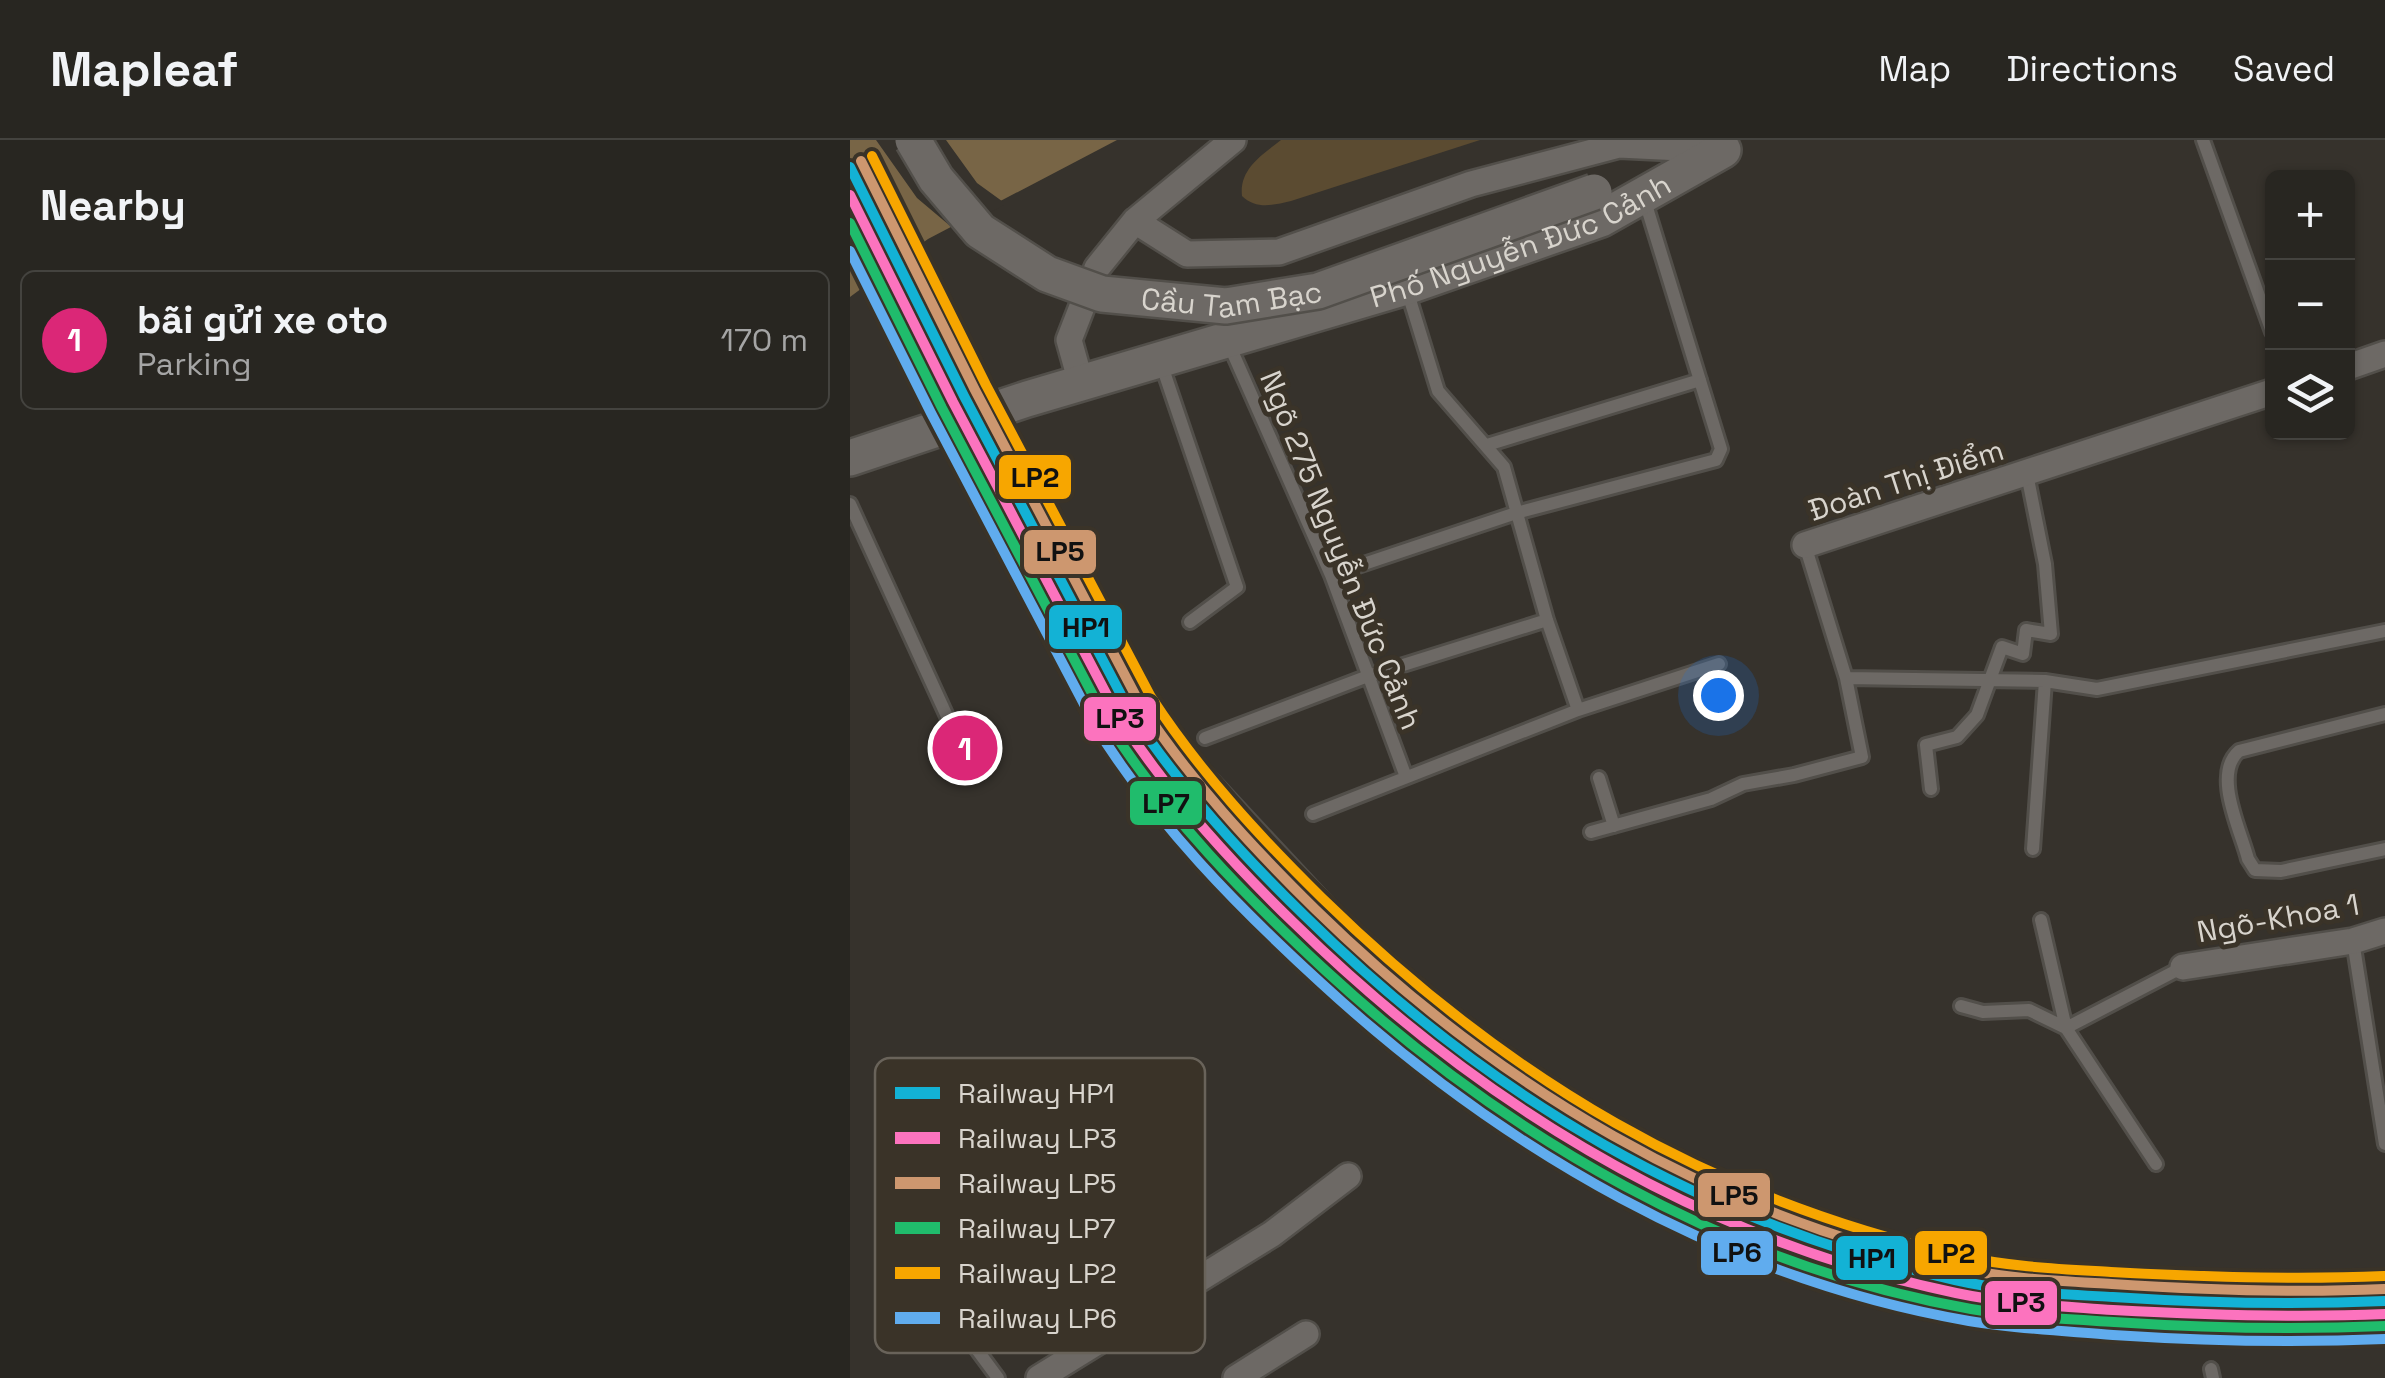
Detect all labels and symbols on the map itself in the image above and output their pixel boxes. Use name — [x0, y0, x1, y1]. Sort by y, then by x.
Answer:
street label: Phố Nguyễn Đức Cảnh — [1365, 164, 1678, 316]
street label: Cầu Tam Bạc — [1139, 271, 1325, 327]
street label: Ngõ 275 Nguyễn Đức Cảnh — [1251, 365, 1431, 735]
street label: Đoàn Thị Điểm — [1803, 430, 2009, 530]
line badge: LP2 — [997, 453, 1073, 501]
text: LP2 — [1011, 459, 1059, 495]
line badge: LP5 — [1022, 528, 1098, 576]
text: LP5 — [1036, 533, 1084, 569]
line badge: HP1 — [1047, 603, 1124, 651]
text: HP1 — [1062, 609, 1110, 645]
your location — [1693, 670, 1744, 721]
line badge: LP3 — [1082, 695, 1158, 743]
text: LP3 — [1095, 700, 1145, 736]
pin: 1 — [932, 710, 998, 786]
line badge: LP7 — [1128, 779, 1204, 827]
text: LP7 — [1142, 785, 1190, 821]
street label: Ngõ-Khoa 1 — [2194, 885, 2362, 951]
legend — [875, 1058, 1205, 1353]
text: Railway HP1 — [958, 1075, 1115, 1111]
text: Railway LP3 — [958, 1120, 1117, 1156]
text: Railway LP5 — [958, 1165, 1117, 1201]
line badge: LP5 — [1696, 1171, 1772, 1219]
text: LP5 — [1710, 1177, 1758, 1213]
text: Railway LP7 — [958, 1210, 1116, 1246]
line badge: LP6 — [1699, 1229, 1775, 1277]
line badge: LP2 — [1913, 1229, 1989, 1277]
text: LP6 — [1712, 1234, 1762, 1270]
line badge: HP1 — [1834, 1234, 1910, 1282]
text: LP2 — [1927, 1235, 1975, 1271]
text: HP1 — [1848, 1240, 1896, 1276]
text: Railway LP2 — [958, 1255, 1117, 1291]
line badge: LP3 — [1983, 1279, 2059, 1327]
text: LP3 — [1996, 1284, 2046, 1320]
text: Railway LP6 — [958, 1300, 1117, 1336]

